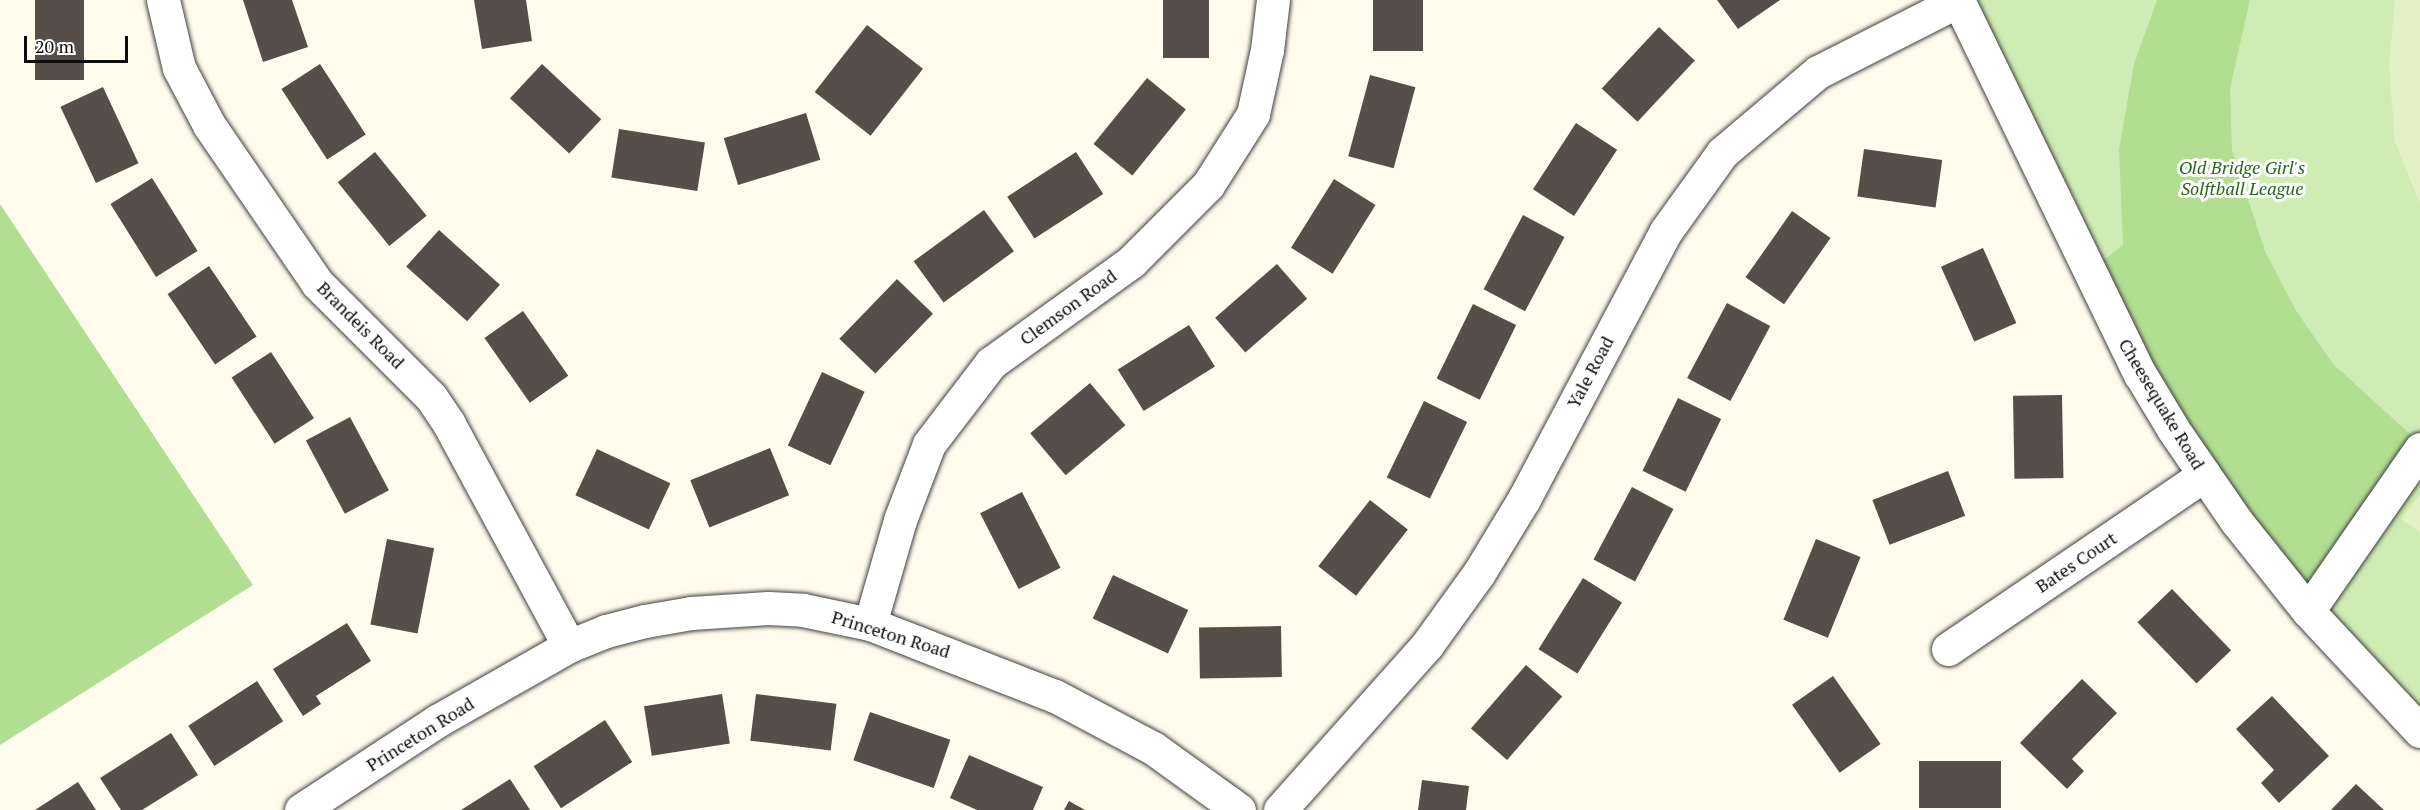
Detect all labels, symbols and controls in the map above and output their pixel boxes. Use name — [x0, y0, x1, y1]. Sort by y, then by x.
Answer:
scale bar — [27, 24, 130, 62]
text: 20 m — [35, 34, 74, 58]
park label: Old Bridge Girl's Solftball League — [2179, 157, 2305, 200]
street label: Clemson Road — [1015, 265, 1121, 349]
street label: Brandeis Road — [313, 277, 409, 373]
street label: Yale Road — [1562, 332, 1618, 412]
street label: Cheesequake Road — [2114, 335, 2210, 473]
street label: Bates Court — [2031, 527, 2121, 597]
street label: Princeton Road — [829, 606, 953, 662]
street label: Princeton Road — [362, 692, 478, 776]

